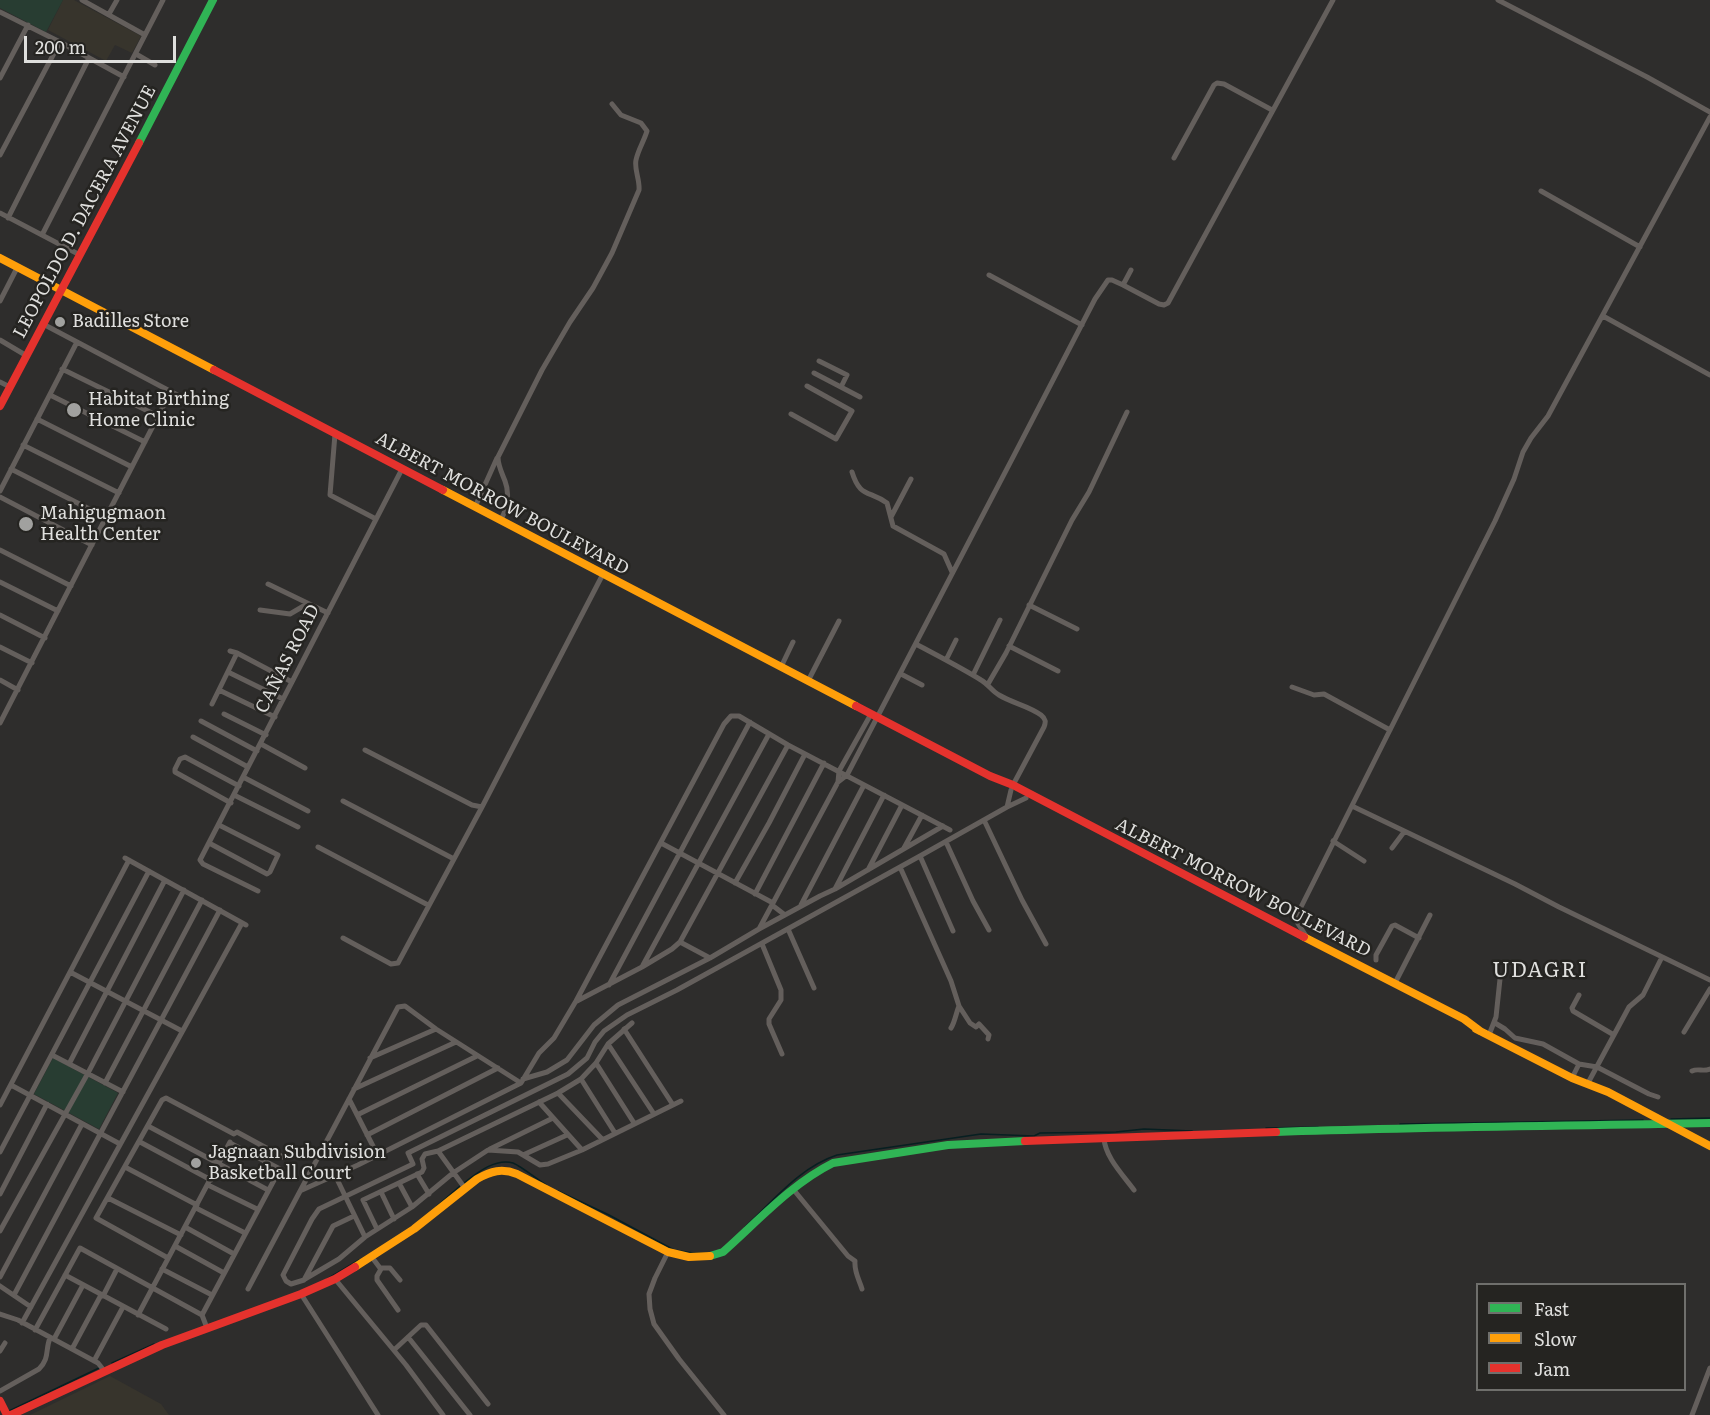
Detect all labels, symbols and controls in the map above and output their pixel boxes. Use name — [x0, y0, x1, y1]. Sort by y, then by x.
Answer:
scale bar — [27, 24, 178, 62]
text: 200 m — [35, 33, 86, 60]
street label: LEOPOLDO D. DACERA AVENUE — [9, 82, 161, 342]
place label: Badilles Store — [72, 311, 189, 333]
marker: Badilles Store — [53, 315, 67, 329]
place label: Habitat Birthing Home Clinic — [88, 389, 229, 432]
marker: Habitat Birthing Home Clinic — [65, 401, 83, 419]
street label: ALBERT MORROW BOULEVARD — [372, 428, 632, 580]
place label: Mahigugmaon Health Center — [40, 503, 166, 546]
marker: Mahigugmaon Health Center — [17, 515, 35, 533]
street label: CAÑAS ROAD — [251, 601, 325, 717]
street label: ALBERT MORROW BOULEVARD — [1112, 814, 1374, 962]
district label: UDAGRI — [1492, 958, 1588, 984]
place label: Jagnaan Subdivision Basketball Court — [208, 1142, 386, 1184]
marker: Jagnaan Subdivision Basketball Court — [189, 1156, 203, 1170]
legend — [1476, 1283, 1686, 1391]
text: Fast — [1534, 1295, 1569, 1322]
text: Slow — [1534, 1325, 1576, 1352]
text: Jam — [1534, 1355, 1570, 1382]

